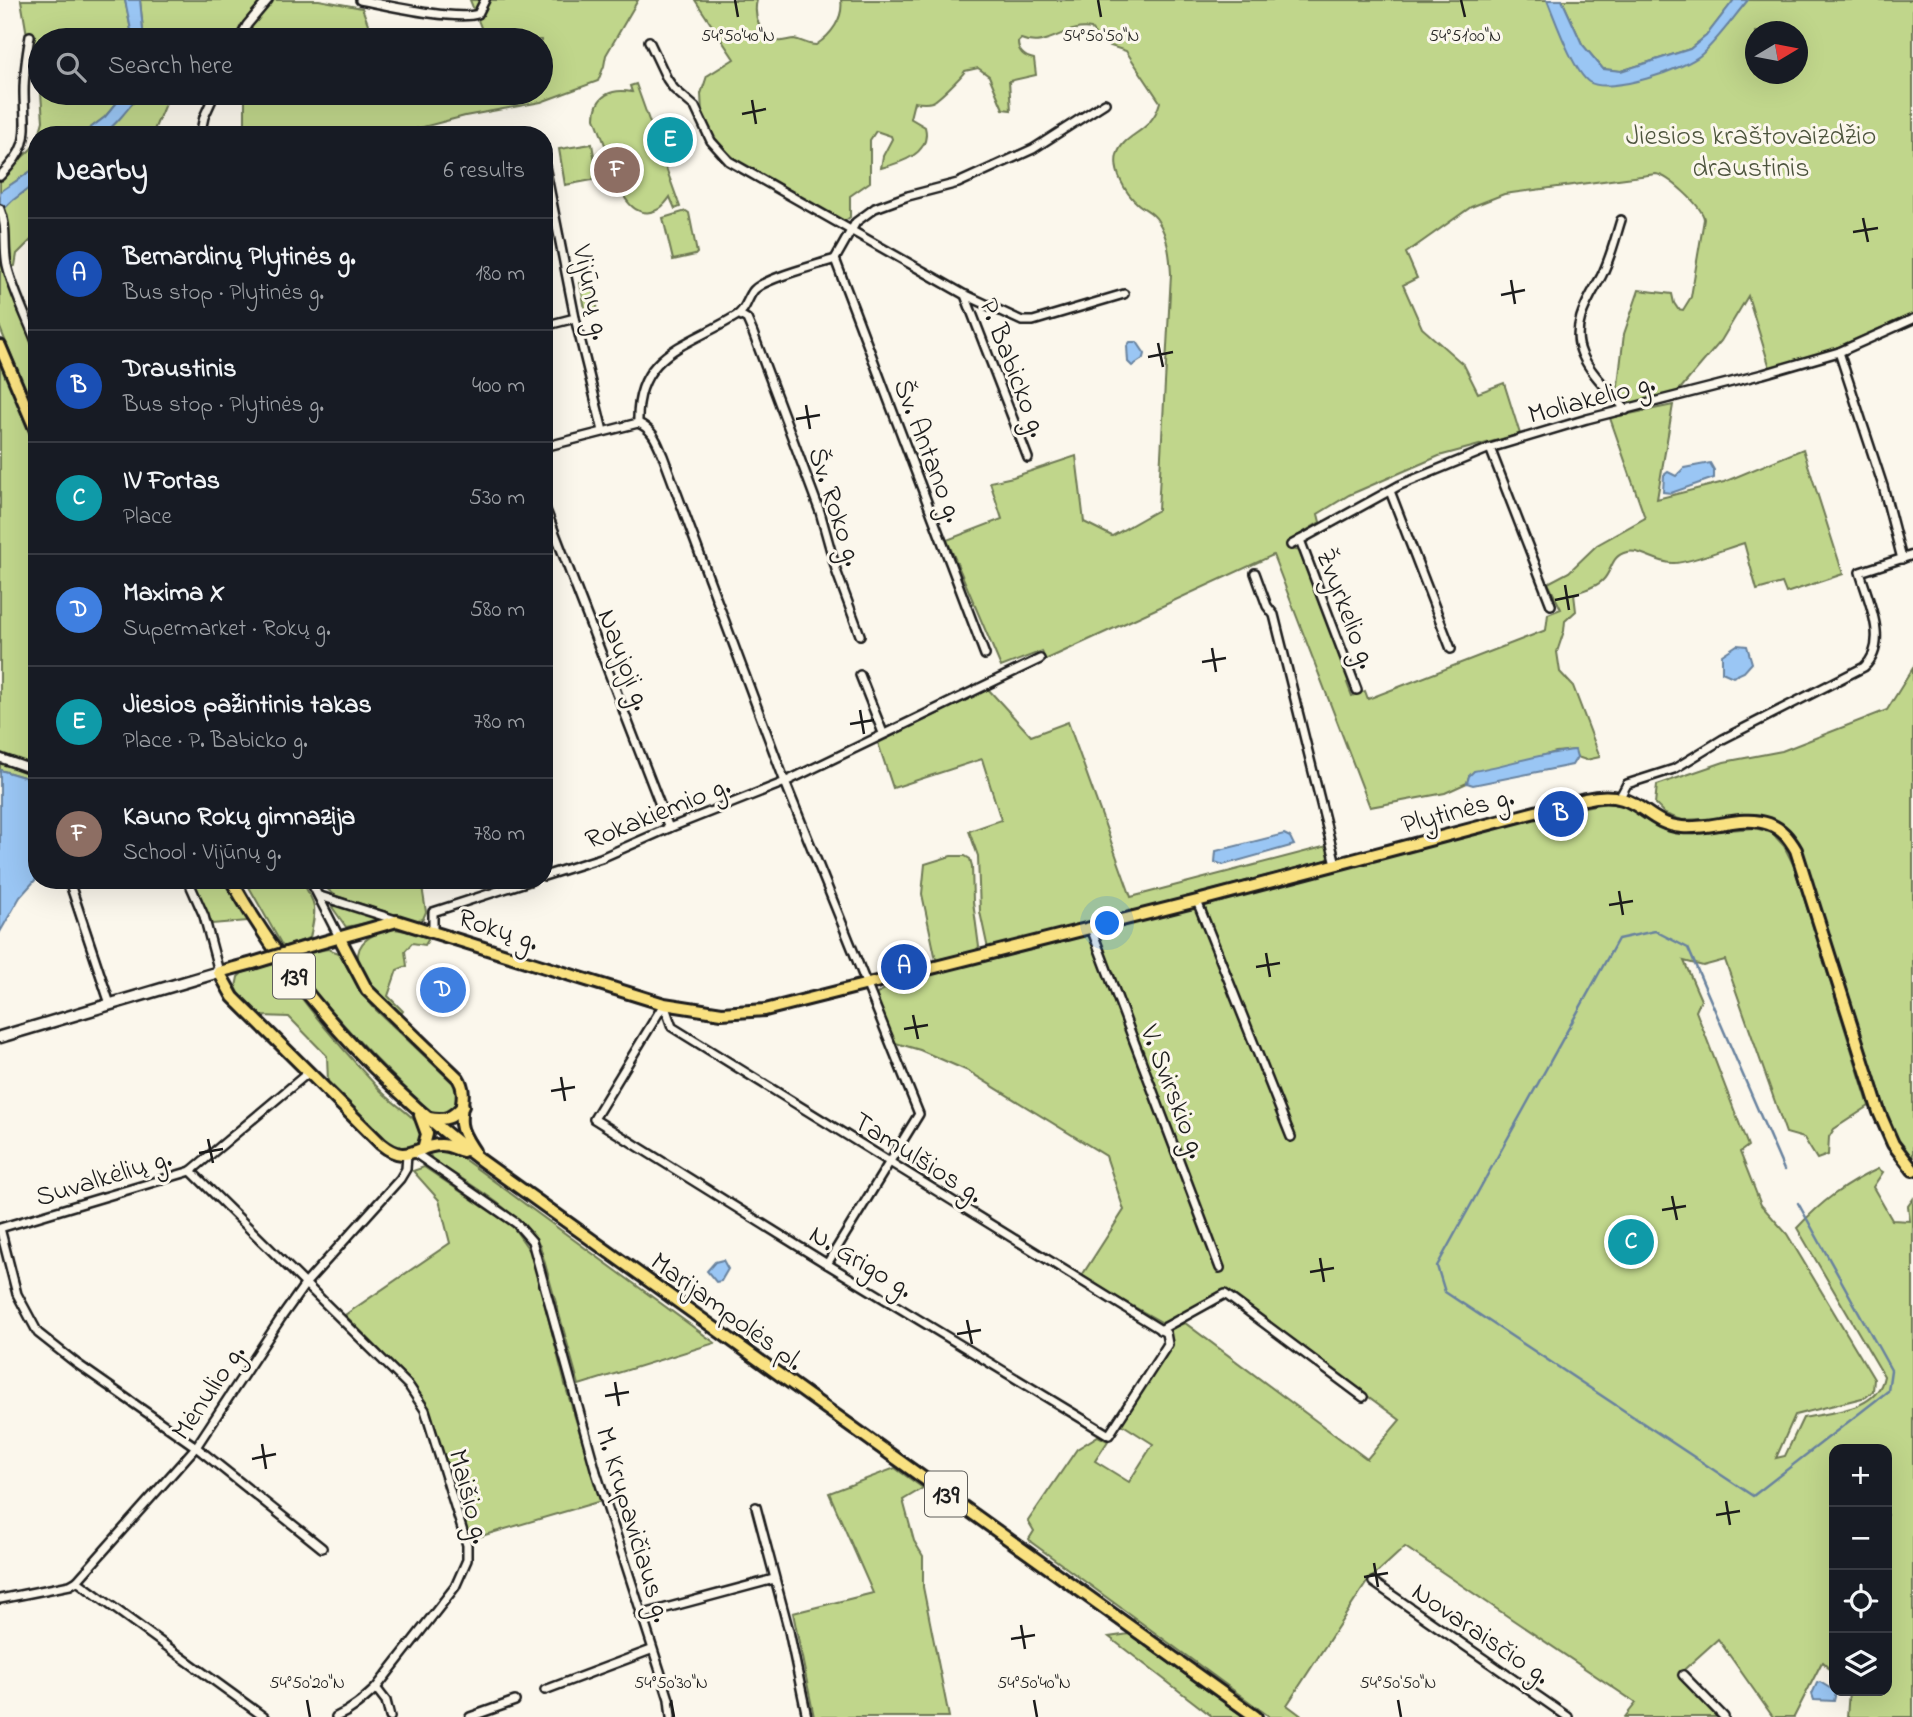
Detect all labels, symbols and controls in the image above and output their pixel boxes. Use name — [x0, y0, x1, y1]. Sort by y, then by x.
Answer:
north arrow — [1745, 21, 1808, 84]
text: 54°50'40"N — [701, 24, 775, 50]
text: 54°50'50"N — [1063, 24, 1139, 50]
text: 54°51'00"N — [1429, 24, 1501, 50]
search box — [28, 28, 553, 105]
icon: search — [52, 48, 90, 86]
text: Search here — [108, 48, 233, 86]
pin: E — [647, 114, 693, 166]
park label: Jiesios kraštovaizdžio draustinis — [1626, 117, 1876, 190]
pin: F — [594, 144, 640, 196]
text: Nearby — [56, 150, 148, 194]
text: 6 results — [444, 155, 525, 188]
text: Bernardinų Plytinės g. — [123, 239, 355, 277]
street label: Vijūnų g. — [559, 240, 620, 344]
text: A — [72, 258, 86, 291]
text: 180 m — [476, 258, 525, 291]
text: Bus stop · Plytinės g. — [123, 277, 324, 310]
street label: P. Babicko g. — [967, 293, 1057, 444]
text: Draustinis — [123, 351, 236, 389]
street label: Moliakelio g. — [1524, 364, 1660, 437]
text: B — [71, 370, 87, 403]
text: 400 m — [472, 370, 525, 403]
street label: Šv. Antano g. — [881, 374, 973, 529]
text: Bus stop · Plytinės g. — [123, 389, 324, 422]
street label: Šv. Roko g. — [795, 442, 872, 572]
text: IV Fortas — [123, 463, 220, 501]
text: C — [73, 482, 85, 515]
text: 530 m — [469, 482, 525, 515]
text: Place — [123, 501, 172, 534]
street label: Žvyrkelio g. — [1303, 543, 1386, 675]
text: Maxima X — [123, 575, 225, 613]
text: D — [71, 594, 87, 627]
text: 580 m — [470, 594, 525, 627]
street label: Naujoji g. — [585, 604, 661, 717]
text: Supermarket · Rokų g. — [123, 613, 331, 646]
text: Jiesios pažintinis takas — [123, 687, 372, 725]
text: E — [72, 706, 86, 739]
text: 780 m — [473, 706, 525, 739]
text: Place · P. Babicko g. — [123, 725, 308, 758]
street label: Rokakiemio g. — [580, 767, 737, 862]
street label: Plytinės g. — [1397, 778, 1519, 847]
pin: B — [1538, 788, 1584, 840]
text: Kauno Rokų gimnazija — [123, 799, 355, 837]
text: F — [72, 818, 86, 851]
text: 780 m — [473, 818, 525, 851]
text: School · Vijūnų g. — [123, 837, 281, 870]
street label: Rokų g. — [452, 899, 544, 964]
your location — [1090, 906, 1124, 940]
pin: A — [881, 941, 927, 993]
road number: 139 — [273, 953, 315, 998]
pin: D — [420, 964, 466, 1016]
street label: V. Svirskio g. — [1127, 1019, 1216, 1165]
street label: Tamulšios g. — [844, 1103, 990, 1215]
street label: Suvalkėlių g. — [31, 1139, 177, 1219]
street label: N. Grigo g. — [800, 1216, 920, 1310]
pin: C — [1608, 1216, 1654, 1268]
street label: Marijampolės pl. — [641, 1243, 811, 1382]
street label: Mėnulio g. — [162, 1336, 257, 1450]
street label: M. Krupavičiaus g. — [582, 1422, 681, 1628]
map controls — [1829, 1444, 1892, 1696]
button: + — [1829, 1444, 1892, 1507]
street label: Maišio g. — [435, 1445, 500, 1549]
road number: 139 — [925, 1471, 967, 1516]
button: − — [1829, 1507, 1892, 1570]
button: locate — [1829, 1570, 1892, 1633]
street label: Novaraisčio g. — [1402, 1573, 1558, 1697]
button: layers — [1829, 1633, 1892, 1696]
text: 54°50'20"N — [269, 1671, 345, 1697]
text: 54°50'30"N — [634, 1671, 708, 1697]
text: 54°50'40"N — [997, 1671, 1071, 1697]
text: 54°50'50"N — [1360, 1671, 1436, 1697]

